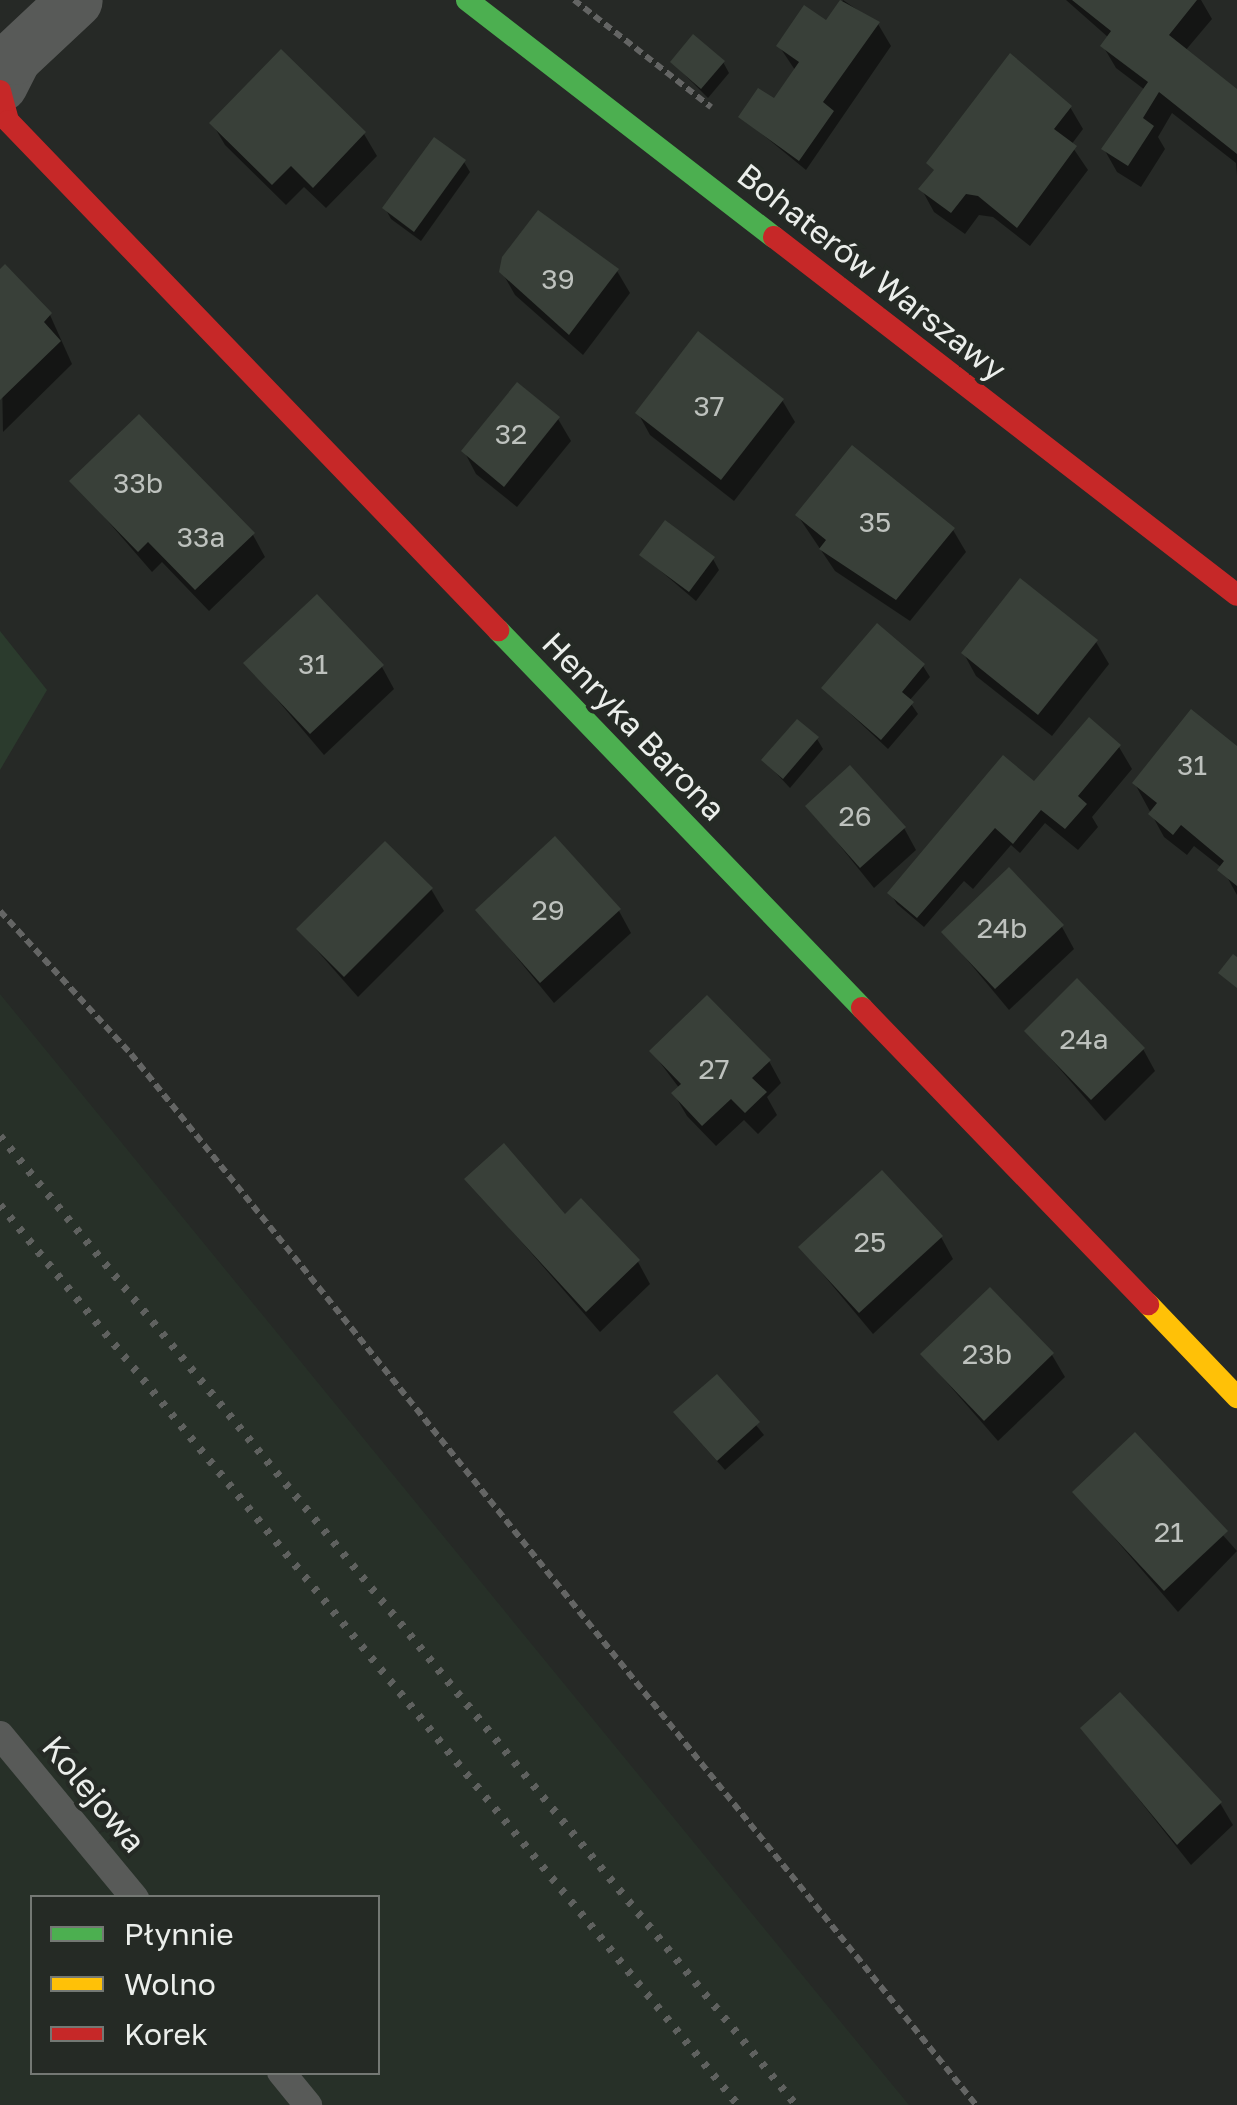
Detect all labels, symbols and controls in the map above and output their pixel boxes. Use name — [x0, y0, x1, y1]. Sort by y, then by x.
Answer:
street label: Bohaterów Warszawy — [730, 155, 1014, 389]
house number: 39 — [541, 262, 575, 296]
house number: 37 — [693, 389, 725, 423]
house number: 32 — [495, 417, 527, 451]
house number: 33b — [113, 466, 163, 500]
house number: 35 — [859, 505, 891, 539]
house number: 33a — [177, 520, 225, 554]
street label: Henryka Barona — [535, 624, 733, 828]
house number: 31 — [298, 647, 328, 681]
house number: 31 — [1177, 748, 1207, 782]
house number: 26 — [838, 799, 872, 833]
house number: 29 — [531, 893, 565, 927]
house number: 24b — [977, 911, 1027, 945]
house number: 24a — [1059, 1022, 1109, 1056]
house number: 27 — [698, 1052, 730, 1086]
house number: 25 — [854, 1225, 886, 1259]
house number: 23b — [962, 1337, 1012, 1371]
house number: 21 — [1154, 1515, 1184, 1549]
street label: Kolejowa — [34, 1728, 154, 1860]
legend — [30, 1895, 380, 2075]
text: Płynnie — [124, 1916, 234, 1952]
text: Wolno — [124, 1966, 216, 2002]
text: Korek — [124, 2016, 208, 2052]

